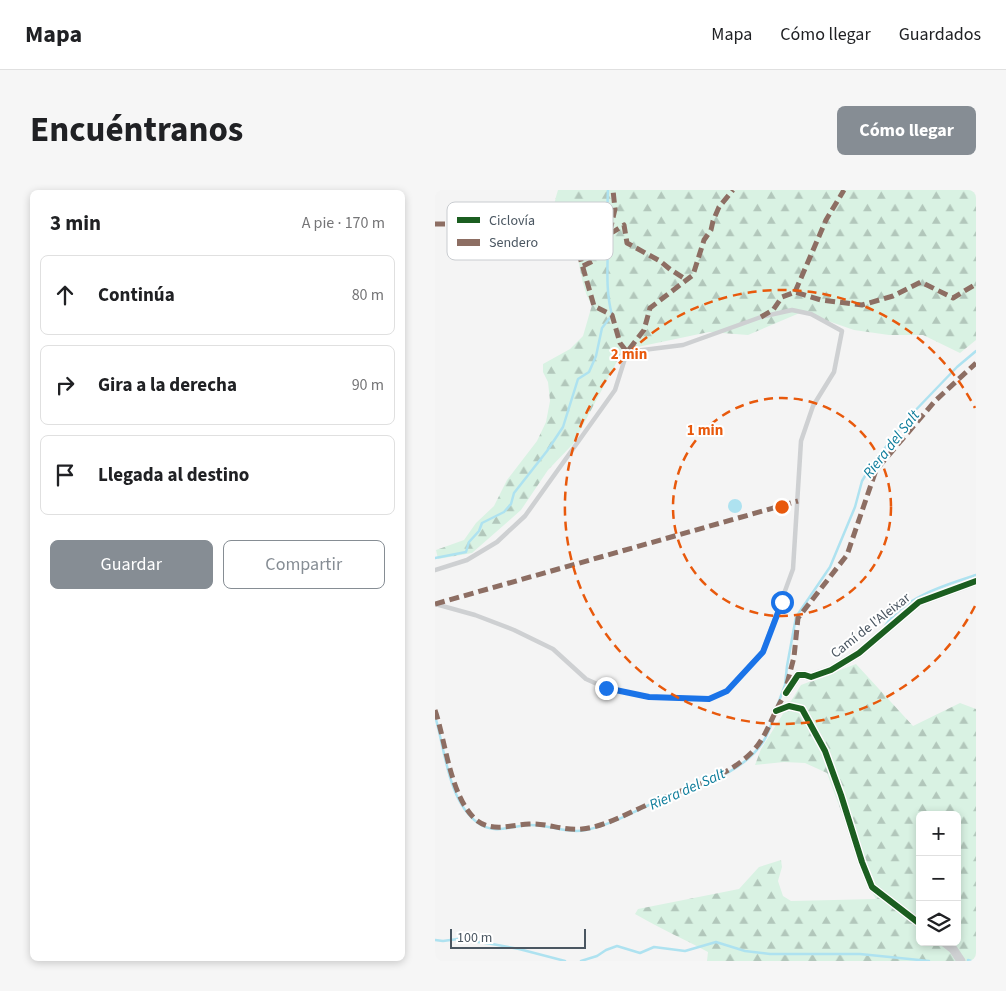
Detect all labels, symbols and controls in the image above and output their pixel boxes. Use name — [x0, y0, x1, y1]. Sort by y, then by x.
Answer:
text: Mapa — [25, 17, 82, 52]
text: Mapa — [711, 22, 752, 47]
text: Cómo llegar — [780, 22, 871, 47]
text: Guardados — [899, 22, 981, 47]
text: Encuéntranos — [30, 105, 243, 155]
button: Cómo llegar — [837, 106, 976, 155]
legend — [447, 202, 613, 260]
text: 3 min — [50, 208, 101, 238]
text: Ciclovía — [489, 211, 535, 231]
text: A pie · 170 m — [302, 212, 385, 234]
text: Sendero — [489, 233, 538, 253]
icon: ahead — [51, 281, 79, 309]
text: Continúa — [98, 282, 175, 309]
text: 80 m — [352, 284, 384, 306]
text: 2 min — [611, 344, 647, 365]
icon: right — [51, 371, 79, 399]
text: Gira a la derecha — [98, 372, 237, 399]
text: 90 m — [352, 374, 384, 396]
water label: Riera del Salt — [858, 405, 925, 483]
text: 1 min — [687, 420, 723, 441]
icon: arrive — [51, 461, 79, 489]
text: Llegada al destino — [98, 462, 249, 489]
centre of rings — [773, 498, 791, 516]
button: Guardar — [50, 540, 213, 589]
button: Compartir — [223, 540, 385, 589]
street label: Camí de l'Aleixar — [827, 588, 915, 663]
route start — [771, 591, 794, 614]
route end — [595, 677, 618, 700]
water label: Riera del Salt — [646, 763, 730, 816]
map controls — [916, 811, 961, 946]
button: + — [916, 811, 961, 856]
button: − — [916, 856, 961, 901]
button: layers — [916, 901, 961, 946]
scale bar — [450, 926, 586, 949]
text: 100 m — [457, 928, 492, 948]

